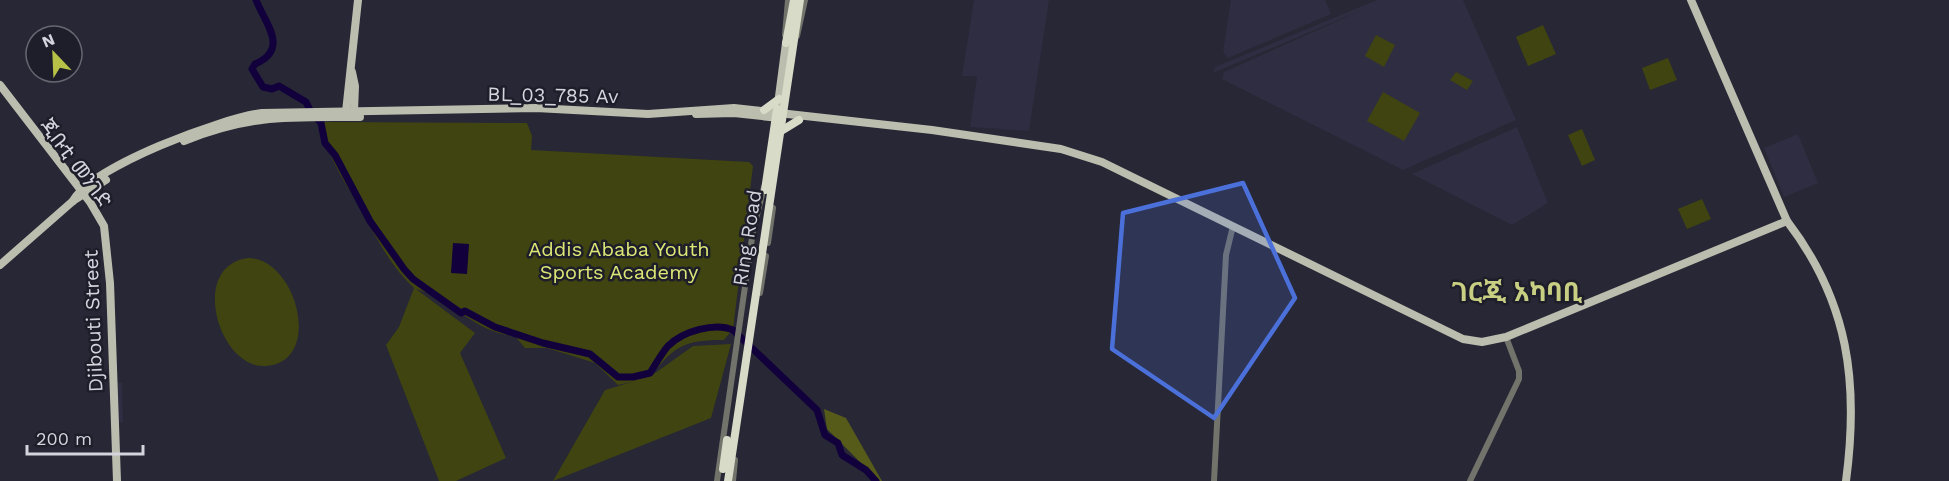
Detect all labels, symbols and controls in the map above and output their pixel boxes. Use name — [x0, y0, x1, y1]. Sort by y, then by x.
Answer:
north arrow — [24, 24, 84, 84]
text: N — [39, 30, 58, 52]
street label: BL_03_785 Av — [487, 82, 619, 108]
street label: ጂቡቲ መንገድ — [35, 114, 117, 212]
street label: Ring Road — [728, 188, 766, 288]
park label: Addis Ababa Youth Sports Academy — [528, 237, 710, 284]
street label: Djibouti Street — [78, 249, 107, 393]
district label: ገርጂ አካባቢ — [1452, 277, 1583, 307]
scale bar — [27, 418, 142, 456]
text: 200 m — [36, 428, 92, 449]

